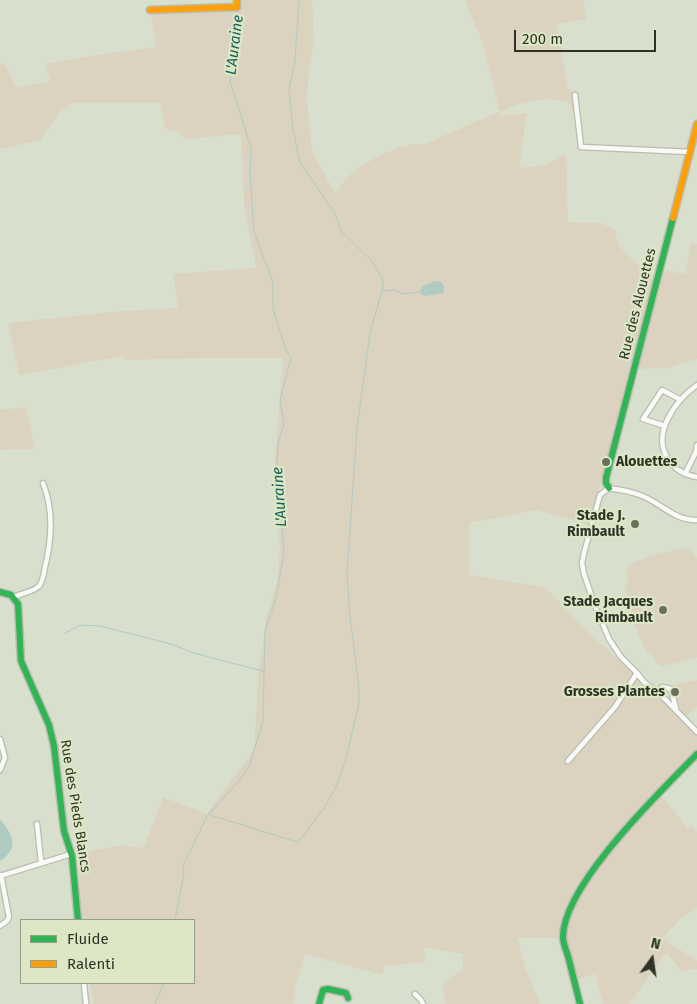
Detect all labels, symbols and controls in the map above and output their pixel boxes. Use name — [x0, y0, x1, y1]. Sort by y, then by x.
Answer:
water label: L'Auraine — [222, 14, 248, 76]
scale bar — [517, 20, 660, 52]
text: 200 m — [522, 30, 563, 48]
street label: Rue des Alouettes — [616, 247, 660, 361]
place label: Alouettes — [616, 454, 677, 470]
marker: Alouettes — [600, 456, 612, 468]
water label: L'Auraine — [269, 466, 291, 528]
place label: Stade J. Rimbault — [567, 508, 625, 540]
marker: Stade J. Rimbault — [629, 518, 641, 530]
place label: Stade Jacques Rimbault — [563, 594, 653, 626]
marker: Stade Jacques Rimbault — [657, 604, 669, 616]
place label: Grosses Plantes — [564, 684, 665, 700]
marker: Grosses Plantes — [669, 686, 681, 698]
street label: Rue des Pieds Blancs — [56, 738, 94, 874]
legend — [20, 919, 195, 984]
text: Fluide — [67, 930, 109, 948]
north arrow — [627, 934, 677, 984]
text: N — [649, 935, 662, 953]
text: Ralenti — [67, 955, 115, 973]

